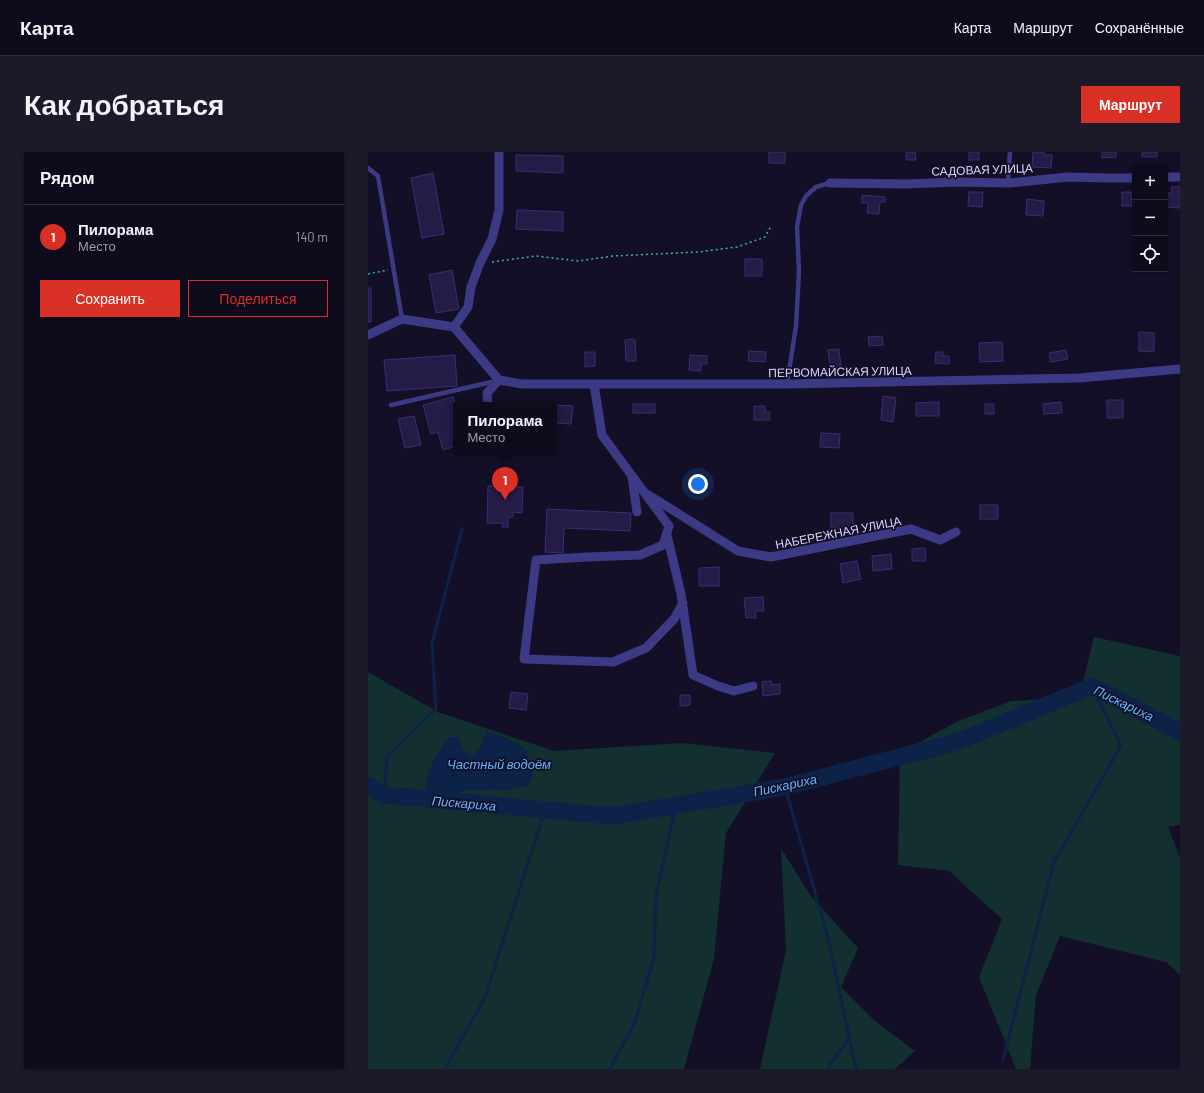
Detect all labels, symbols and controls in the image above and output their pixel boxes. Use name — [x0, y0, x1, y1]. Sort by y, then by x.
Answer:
text: Карта — [20, 16, 74, 39]
text: Карта — [954, 19, 991, 36]
text: Маршрут — [1013, 19, 1073, 36]
text: Сохранённые — [1095, 19, 1184, 36]
button: Маршрут — [1081, 86, 1180, 123]
text: Как добраться — [24, 87, 224, 121]
street label: САДОВАЯ УЛИЦА — [931, 160, 1033, 179]
map controls — [1132, 164, 1168, 272]
button: + — [1132, 164, 1168, 200]
text: Рядом — [40, 167, 95, 187]
button: − — [1132, 200, 1168, 236]
text: Пилорама — [78, 220, 153, 238]
text: 1 — [51, 229, 55, 245]
text: 140 m — [296, 229, 328, 245]
button: locate — [1132, 236, 1168, 272]
text: Место — [78, 238, 116, 254]
button: Сохранить — [40, 280, 180, 317]
button: Поделиться — [188, 280, 328, 317]
street label: ПЕРВОМАЙСКАЯ УЛИЦА — [768, 363, 912, 380]
popup — [453, 402, 557, 454]
text: Пилорама — [467, 411, 543, 429]
text: Место — [467, 429, 505, 445]
pin: 1 — [492, 467, 518, 500]
your location — [688, 474, 708, 494]
street label: НАБЕРЕЖНАЯ УЛИЦА — [774, 513, 902, 552]
water label: Пискариха — [1091, 682, 1157, 724]
water label: Частный водоём — [447, 756, 551, 772]
water label: Пискариха — [752, 770, 818, 800]
water label: Пискариха — [431, 792, 497, 814]

